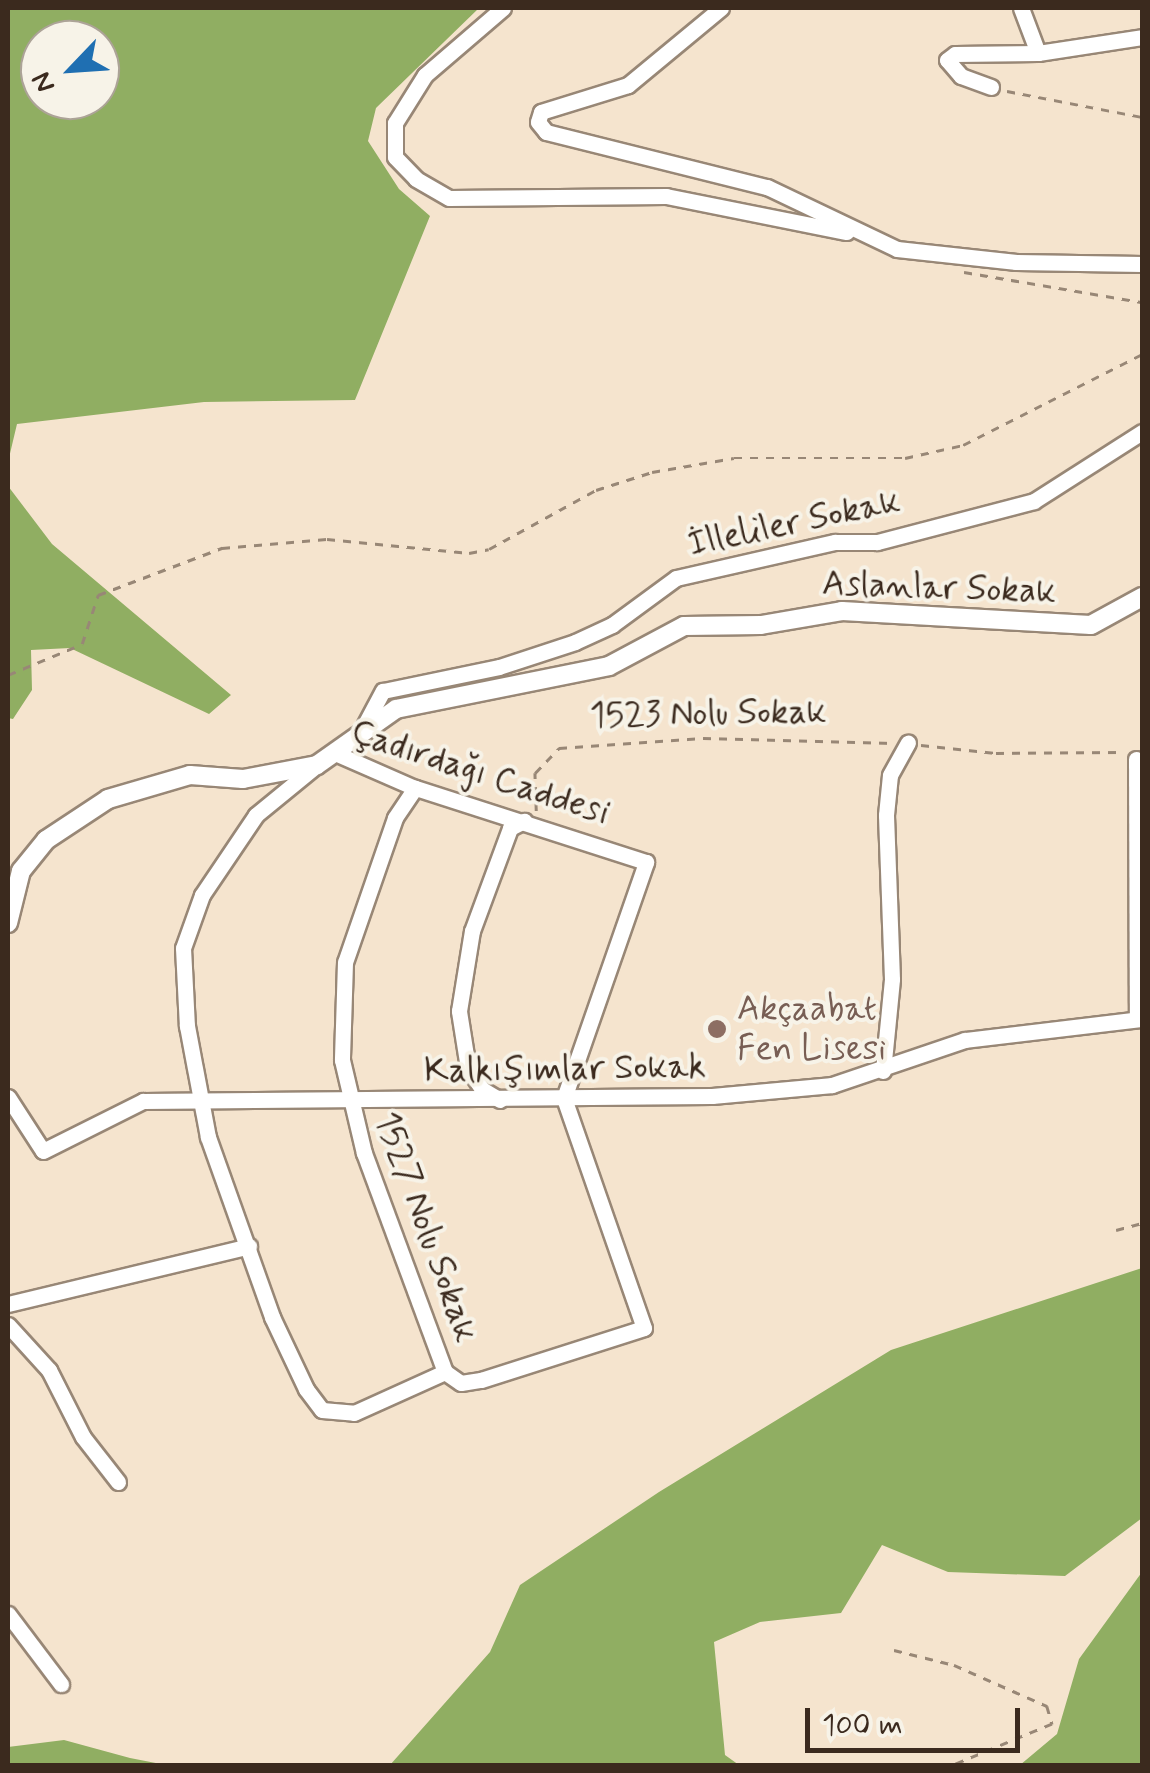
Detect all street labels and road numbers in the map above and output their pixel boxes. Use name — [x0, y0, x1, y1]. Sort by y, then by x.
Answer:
street label: İlleliler Sokak — [686, 480, 902, 566]
street label: Aslanlar Sokak — [822, 563, 1056, 613]
street label: 1523 Nolu Sokak — [589, 691, 827, 737]
street label: Çadırdağı Caddesi — [345, 711, 615, 835]
street label: Kalkışımlar Sokak — [425, 1046, 705, 1092]
street label: 1527 Nolu Sokak — [365, 1106, 487, 1348]

